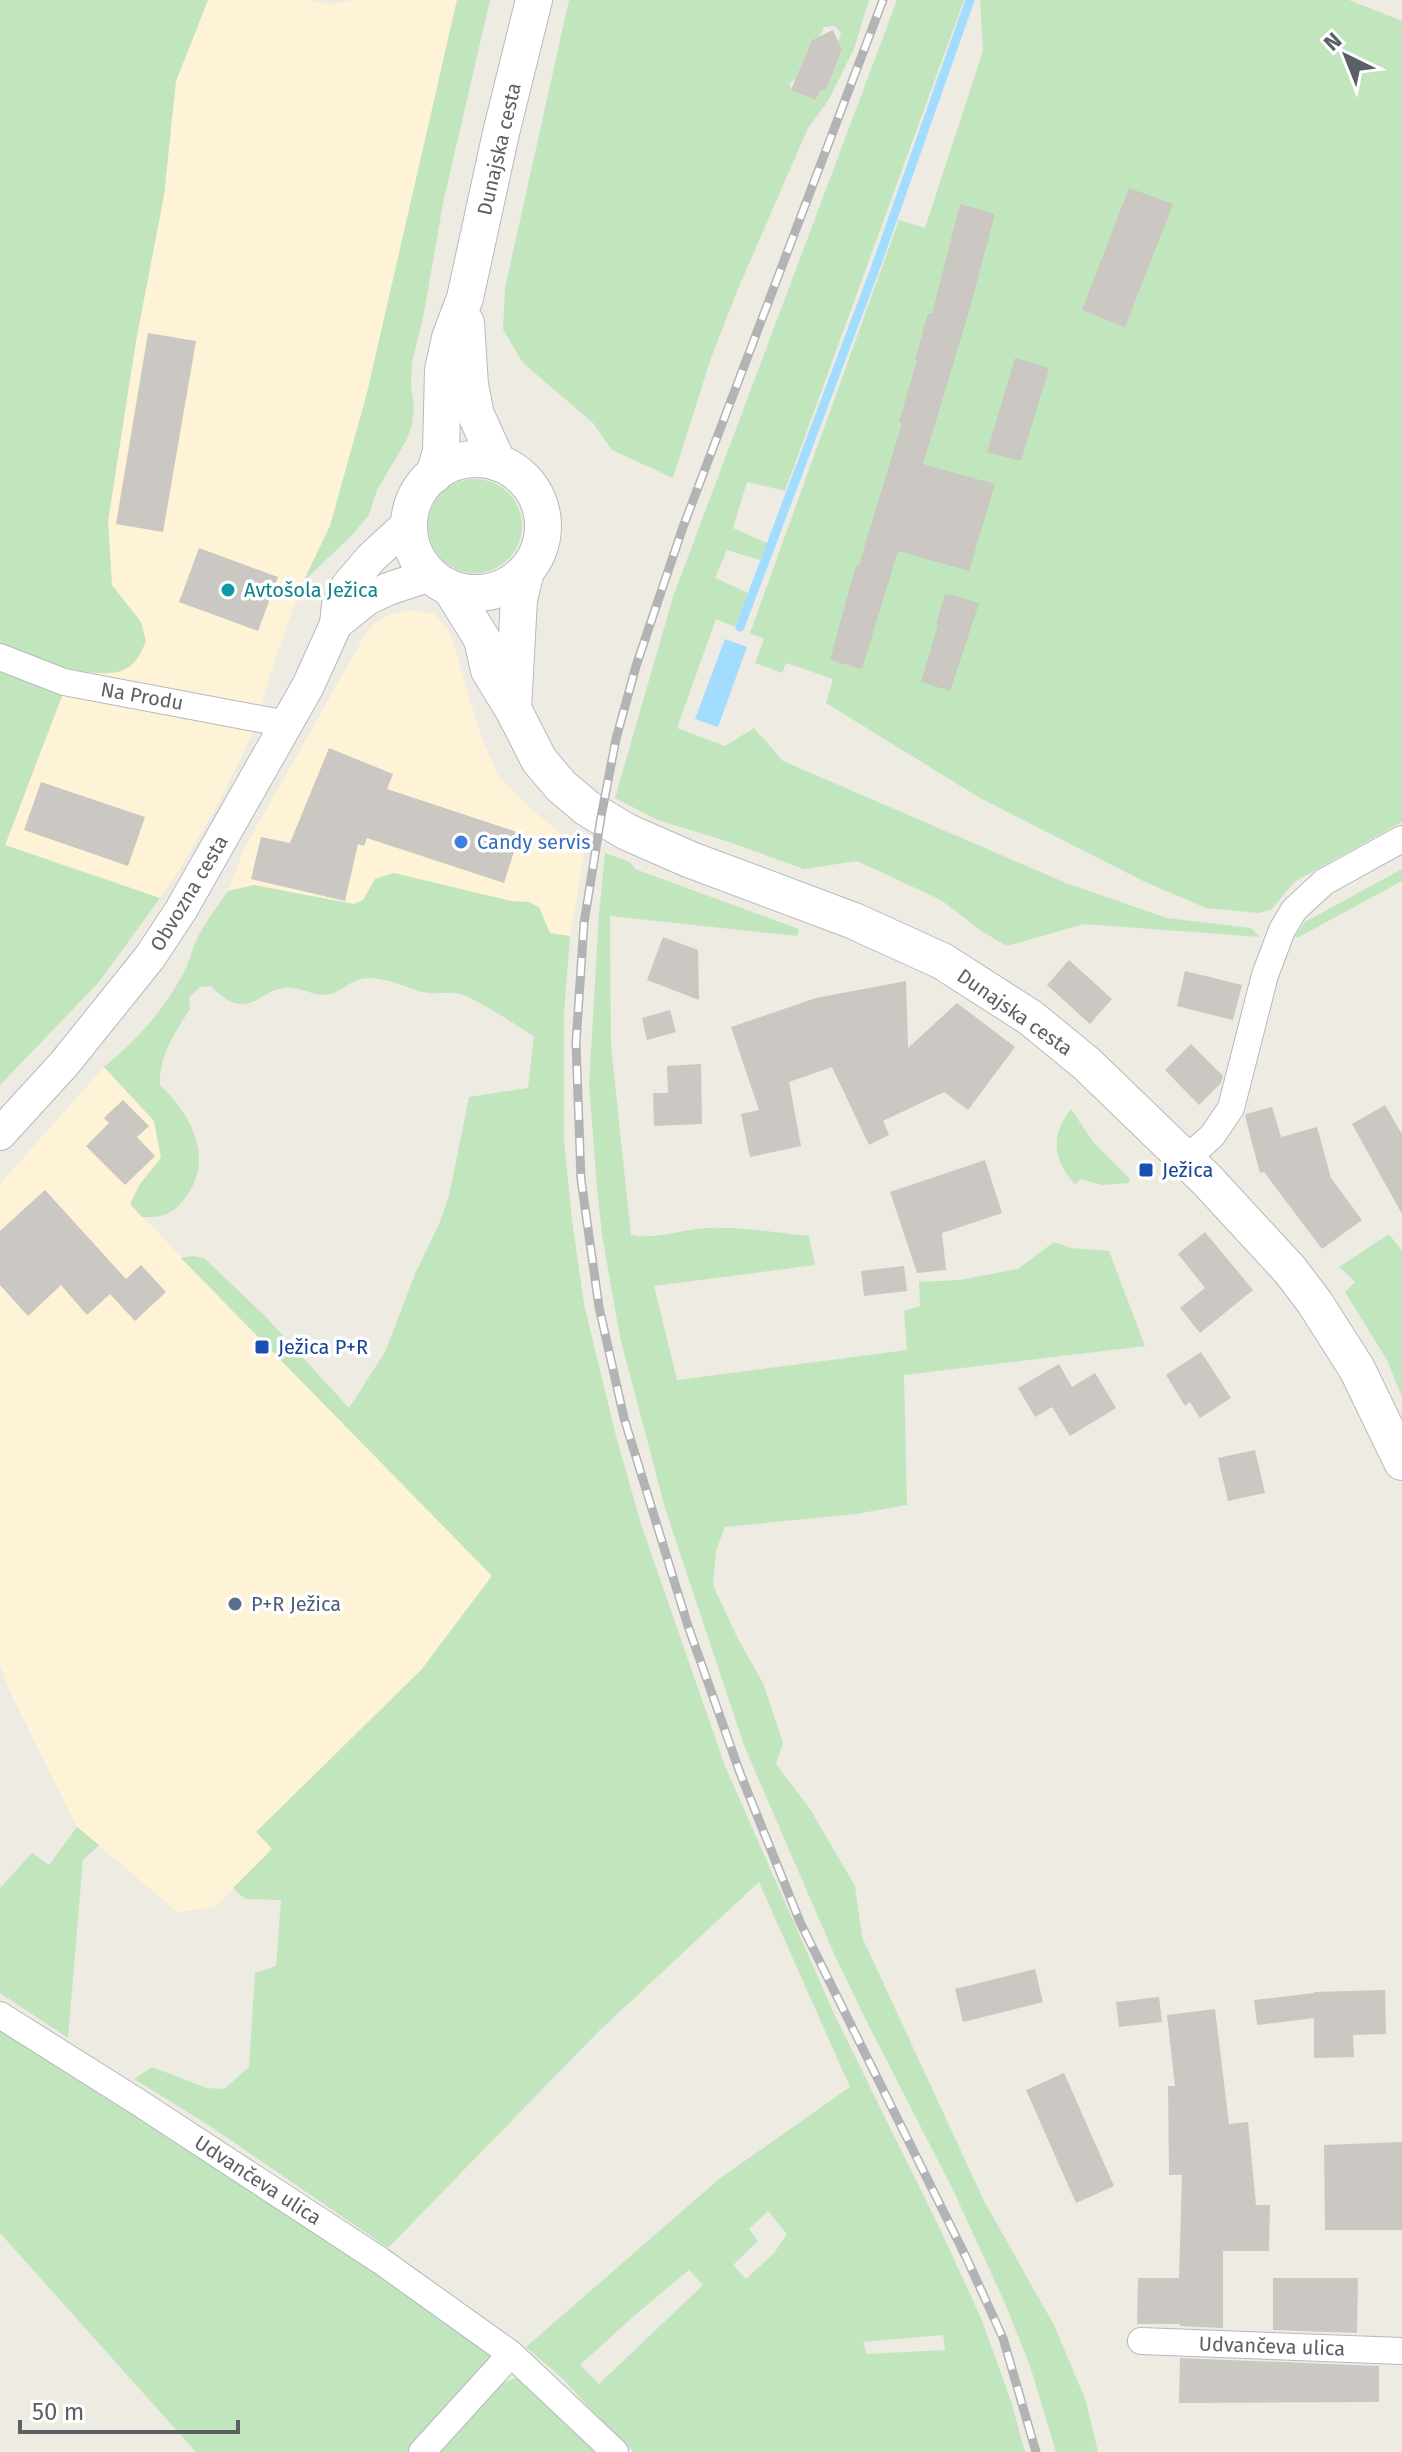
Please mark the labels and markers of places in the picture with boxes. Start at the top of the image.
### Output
place label: Avtošola Ježica [244,578,378,602]
marker: Avtošola Ježica [219,581,237,599]
place label: Candy servis [477,830,590,854]
marker: Candy servis [452,833,470,851]
place label: Ježica [1162,1158,1213,1182]
marker: Ježica [1137,1161,1155,1179]
place label: Ježica P+R [278,1335,368,1359]
marker: Ježica P+R [253,1338,271,1356]
place label: P+R Ježica [251,1592,341,1616]
marker: P+R Ježica [226,1595,244,1613]

